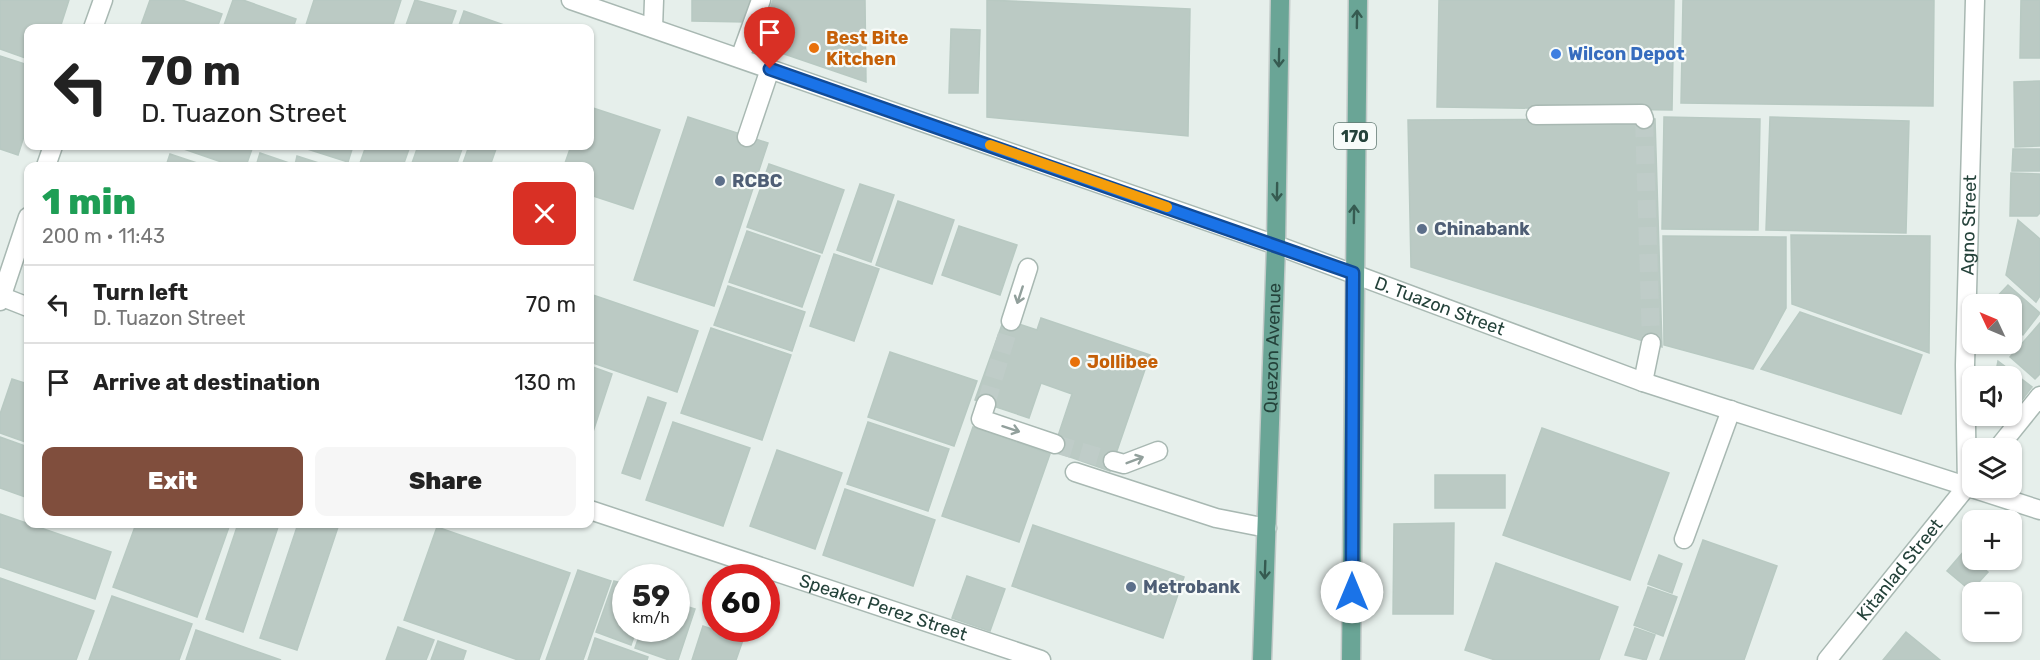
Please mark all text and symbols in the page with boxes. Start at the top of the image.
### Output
pin [744,7,795,69]
one-way arrow [1351,10,1363,30]
icon: arrive [753,16,786,49]
place label: Best Bite Kitchen [826,27,909,70]
marker: Best Bite Kitchen [807,41,821,55]
place label: Wilcon Depot [1568,43,1685,65]
text: 70 m [141,46,241,96]
marker: Wilcon Depot [1549,47,1563,61]
icon: left [42,48,120,126]
one-way arrow [1273,48,1285,68]
text: D. Tuazon Street [141,97,347,129]
road number: 170 [1334,123,1376,149]
place label: RCBC [732,170,783,192]
marker: RCBC [713,174,727,188]
street label: Agno Street [1956,175,1981,276]
text: 1 min [42,180,136,223]
one-way arrow [1271,181,1283,201]
button: close [513,182,576,245]
one-way arrow [1348,205,1360,225]
place label: Chinabank [1434,218,1530,240]
marker: Chinabank [1415,222,1429,236]
text: 200 m · 11:43 [42,224,165,248]
street label: D. Tuazon Street [1371,272,1508,340]
text: Turn left [93,279,188,306]
street label: Quezon Avenue [1259,283,1286,414]
one-way arrow [1014,285,1025,304]
icon: left [42,288,75,321]
text: 70 m [526,291,576,318]
north arrow [1962,294,2022,354]
map controls [1962,294,2022,642]
text: D. Tuazon Street [93,306,245,330]
place label: Jollibee [1087,351,1159,373]
marker: Jollibee [1068,355,1082,369]
icon: arrive [42,366,75,399]
button: sound [1962,366,2022,426]
text: Arrive at destination [93,369,320,396]
text: 130 m [514,369,576,396]
one-way arrow [1001,424,1020,435]
button: layers [1962,438,2022,498]
button: Exit [42,447,303,516]
button: Share [315,447,576,516]
one-way arrow [1126,454,1144,465]
button: + [1962,510,2022,570]
street label: Kitanlad Street [1852,514,1947,625]
one-way arrow [1260,559,1271,579]
position arrow [1320,560,1384,624]
speed limit sign: 60 [702,564,780,642]
street label: Speaker Perez Street [796,569,970,646]
place label: Metrobank [1143,576,1241,598]
text: 59 [632,578,670,614]
marker: Metrobank [1124,580,1138,594]
button: − [1962,582,2022,642]
text: km/h [632,609,670,627]

